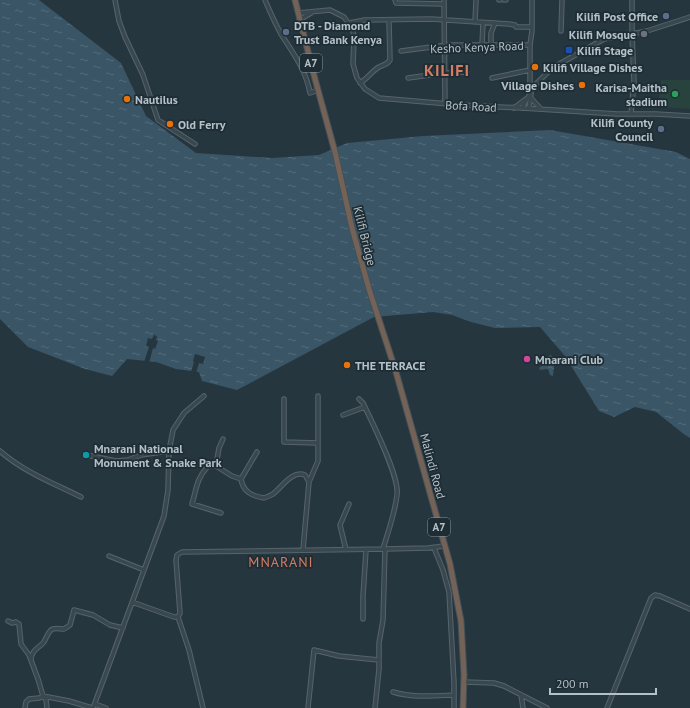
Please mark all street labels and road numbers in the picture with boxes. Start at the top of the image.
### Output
street label: Kesho Kenya Road [430,38,524,56]
road number: A7 [300,54,322,72]
street label: Bofa Road [445,97,497,115]
street label: Kilifi Bridge [350,205,380,267]
street label: Malindi Road [417,432,449,500]
road number: A7 [428,518,450,536]

